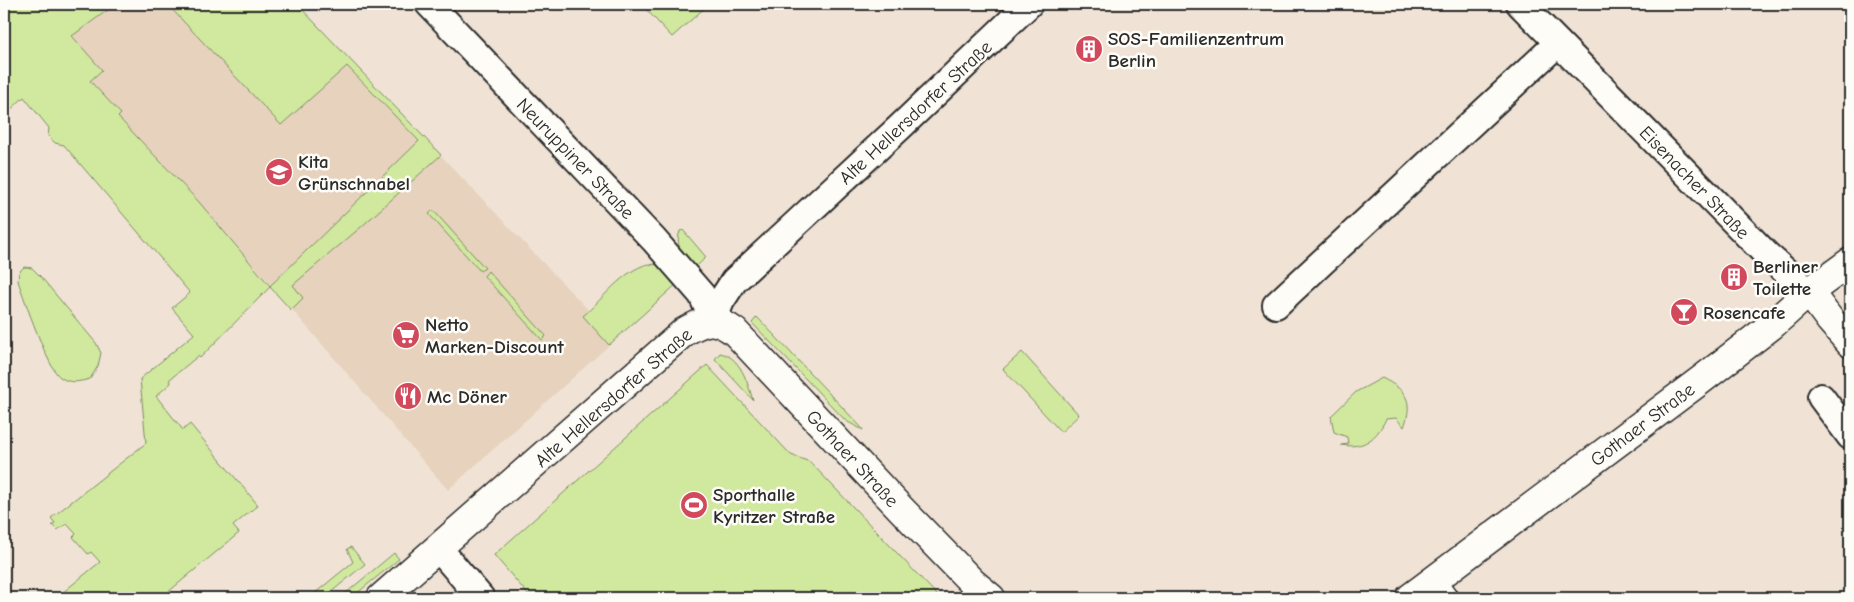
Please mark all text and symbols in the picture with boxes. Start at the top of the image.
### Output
place label: SOS-Familienzentrum Berlin [1108,28,1284,72]
building icon: SOS-Familienzentrum Berlin [1074,34,1104,64]
street label: Alte Hellersdorfer Straße [835,36,997,189]
street label: Neuruppiner Straße [512,94,639,224]
street label: Eisenacher Straße [1635,122,1754,244]
place label: Kita Grünschnabel [298,151,410,195]
school or university icon: Kita Grünschnabel [264,157,294,187]
place label: Berliner Toilette [1753,256,1818,300]
building icon: Berliner Toilette [1719,262,1749,292]
bar icon: Rosencafe [1669,297,1699,327]
place label: Rosencafe [1703,302,1785,324]
place label: Netto Marken-Discount [425,314,564,358]
supermarket icon: Netto Marken-Discount [391,320,421,350]
street label: Alte Hellersdorfer Straße [531,324,697,472]
street label: Gothaer Straße [1586,378,1699,471]
restaurant icon: Mc Döner [393,381,423,411]
place label: Mc Döner [427,386,507,408]
street label: Gothaer Straße [802,406,903,512]
place label: Sporthalle Kyritzer Straße [713,484,835,528]
sports icon: Sporthalle Kyritzer Straße [679,490,709,520]

